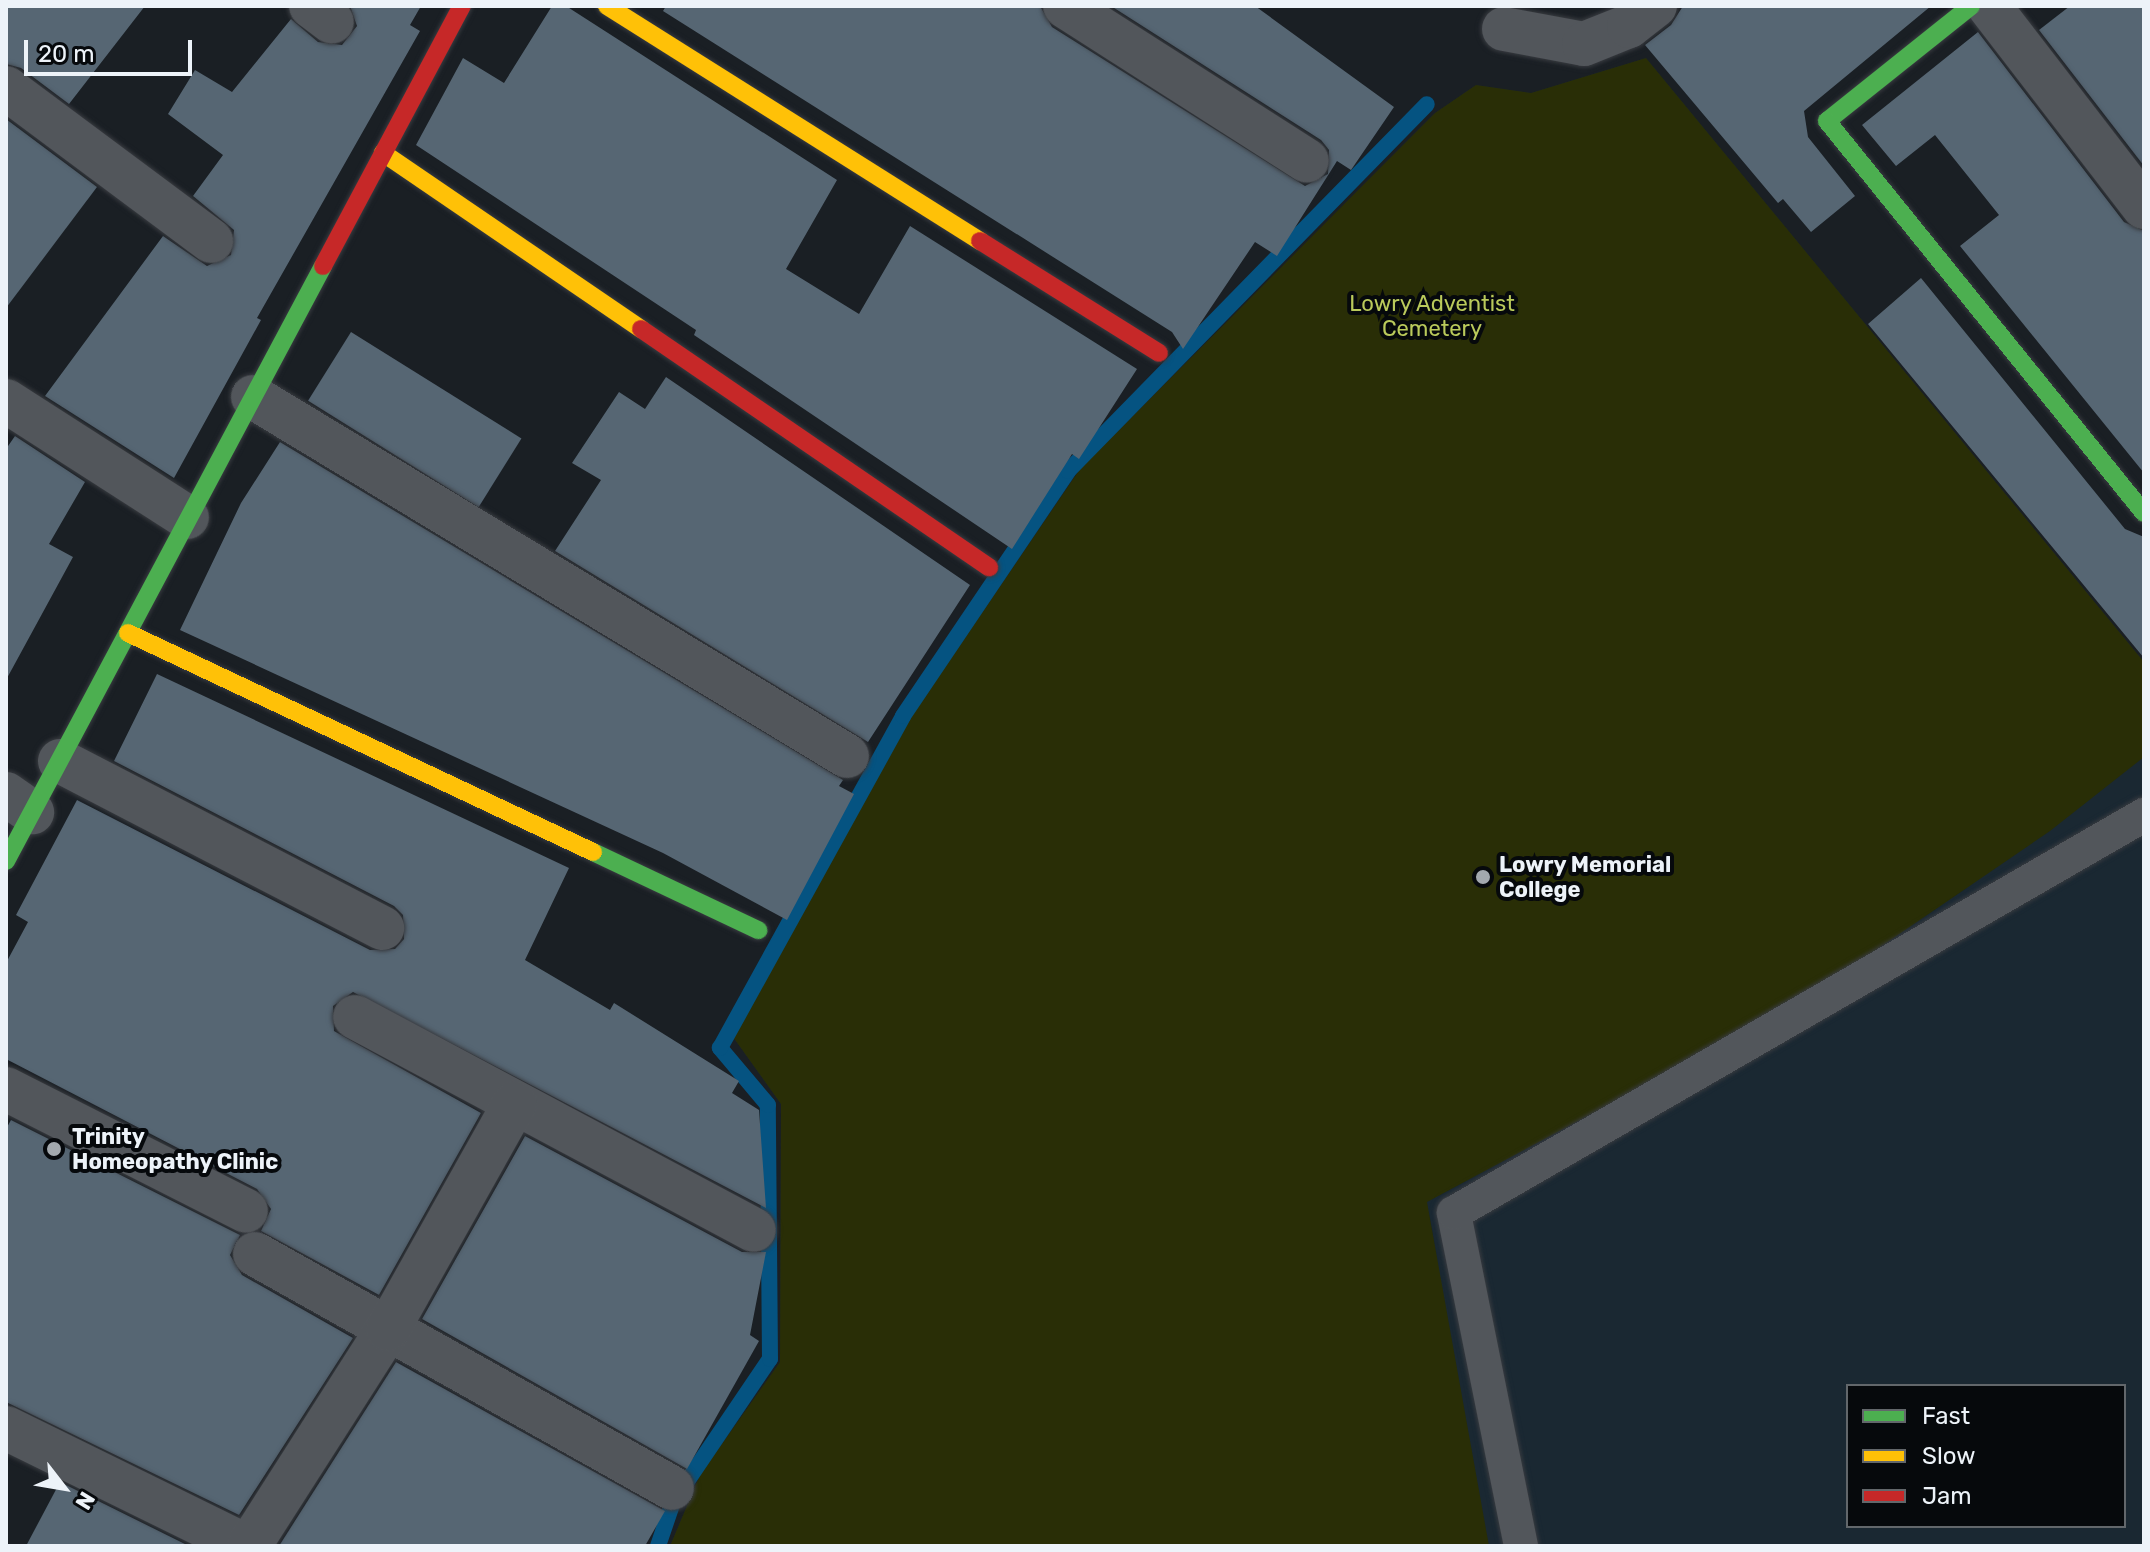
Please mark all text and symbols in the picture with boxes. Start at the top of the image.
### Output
scale bar [28,24,196,74]
text: 20 m [38,40,95,68]
park label: Lowry Adventist Cemetery [1349,290,1515,342]
place label: Lowry Memorial College [1499,851,1672,902]
marker: Lowry Memorial College [1474,868,1492,886]
place label: Trinity Homeopathy Clinic [72,1123,279,1174]
marker: Trinity Homeopathy Clinic [43,1138,65,1160]
legend [1846,1384,2126,1528]
text: Fast [1922,1402,1970,1430]
text: Slow [1922,1442,1975,1470]
north arrow [24,1448,104,1528]
text: Jam [1922,1482,1972,1510]
text: N [69,1487,101,1514]

